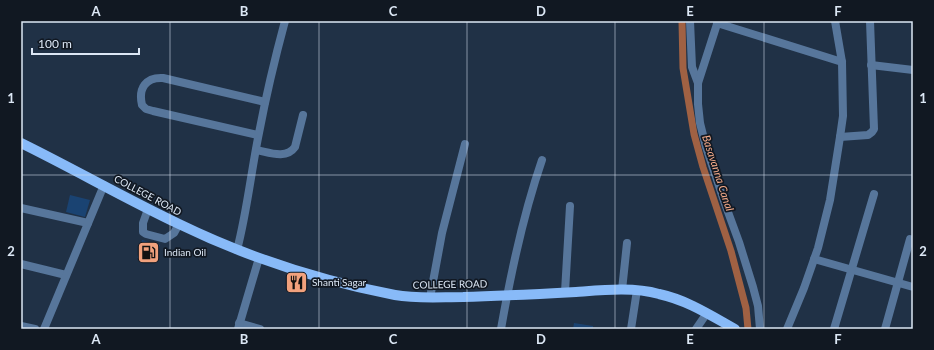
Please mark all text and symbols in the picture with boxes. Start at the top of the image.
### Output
text: A [90,3,101,19]
text: B [240,3,249,19]
text: C [389,3,398,19]
text: D [536,3,546,19]
text: E [686,3,694,19]
text: F [834,3,842,19]
scale bar [32,30,139,56]
text: 100 m [38,36,72,51]
text: 1 [7,90,15,106]
text: 1 [919,90,927,106]
water label: Basavanna Canal [700,133,737,213]
street label: COLLEGE ROAD [112,172,184,218]
fuel station icon: Indian Oil [136,239,162,265]
text: 2 [7,243,15,259]
text: 2 [919,243,927,259]
place label: Indian Oil [164,246,206,258]
restaurant icon: Shanti Sagar [283,269,309,295]
place label: Shanti Sagar [312,276,367,288]
street label: COLLEGE ROAD [413,277,488,291]
text: A [90,331,101,347]
text: B [240,331,249,347]
text: C [389,331,398,347]
text: D [536,331,546,347]
text: E [686,331,694,347]
text: F [834,331,842,347]

